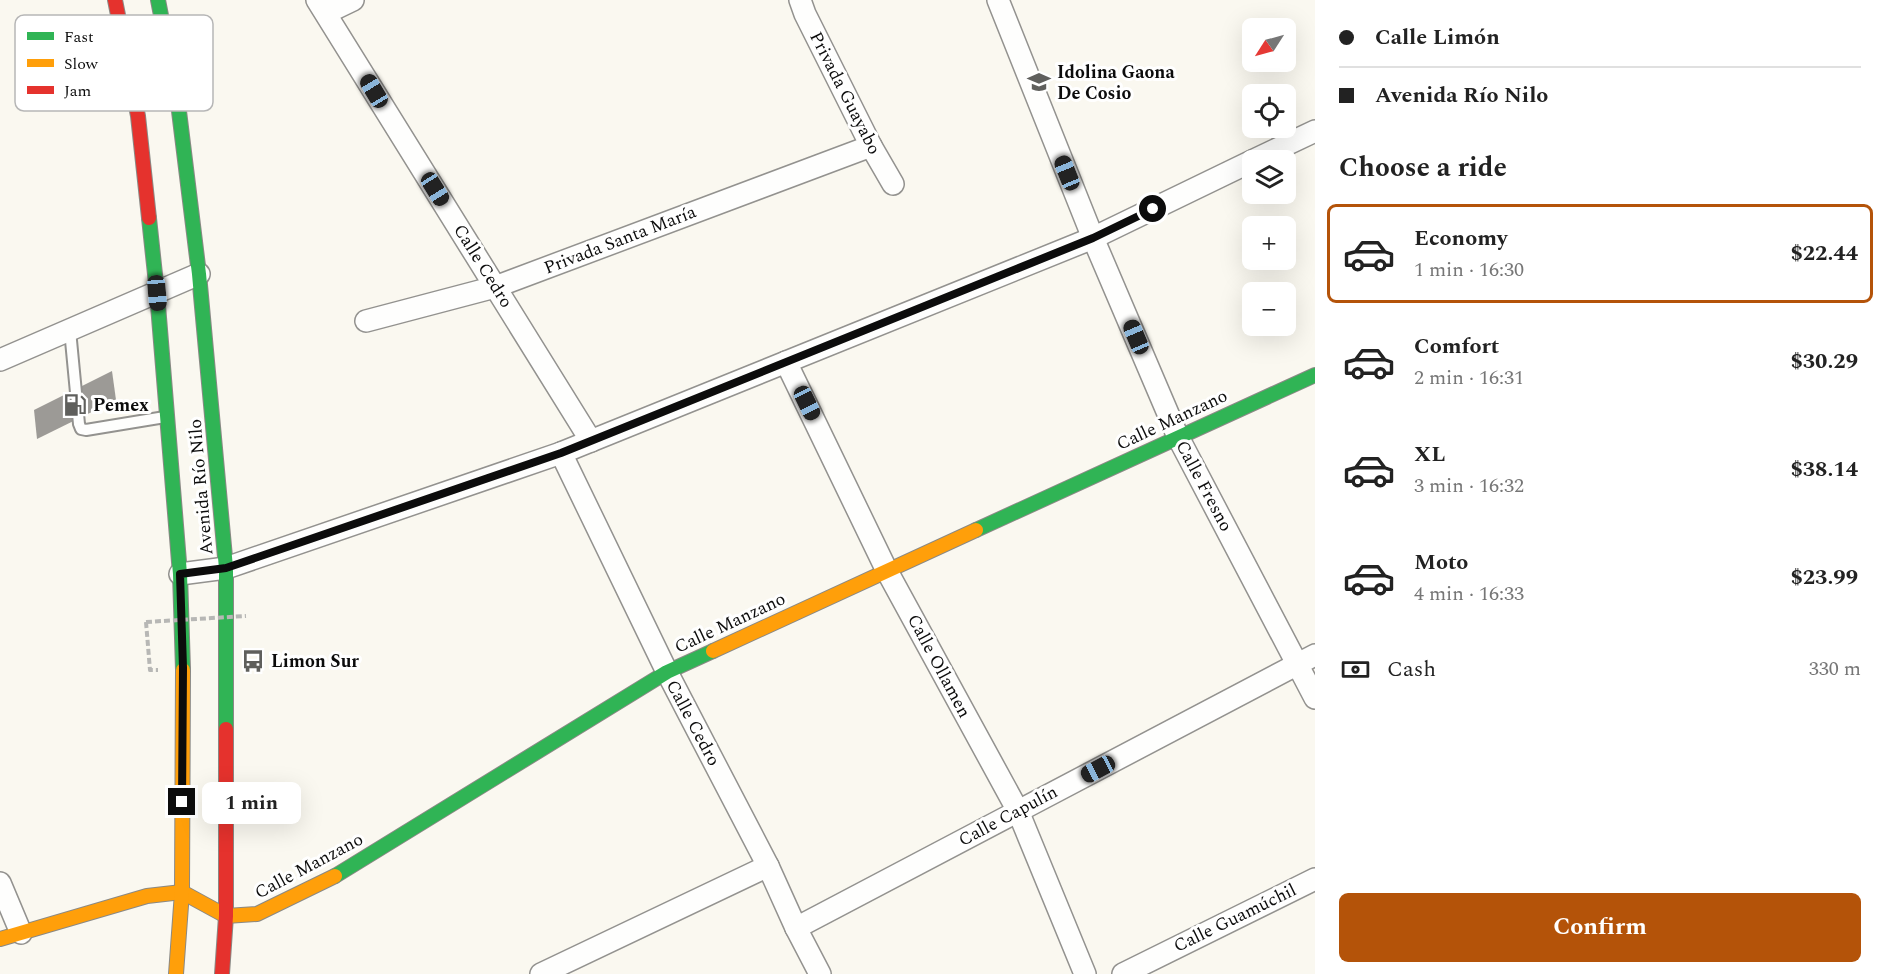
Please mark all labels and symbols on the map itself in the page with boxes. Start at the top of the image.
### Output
legend [15,15,213,111]
north arrow [1242,18,1296,72]
text: Fast [64,25,94,49]
street label: Privada Guayabo [802,27,888,159]
text: Slow [64,52,99,76]
place label: Idolina Gaona De Cosio [1057,59,1175,107]
school or university icon: Idolina Gaona De Cosio [1026,69,1052,95]
car [357,71,391,111]
text: Jam [64,79,92,103]
car [1052,153,1082,193]
car [418,169,452,209]
route start [1139,195,1166,222]
street label: Privada Santa María [540,198,700,282]
street label: Calle Cedro [447,219,519,313]
car [146,274,168,312]
car [1121,317,1151,357]
street label: Calle Manzano [1112,382,1232,458]
car [791,383,823,423]
fuel station icon: Pemex [62,392,88,418]
place label: Pemex [93,392,149,419]
street label: Avenida Río Nilo [182,418,220,556]
street label: Calle Fresno [1169,436,1239,536]
street label: Calle Manzano [670,585,790,661]
street label: Calle Ollamen [900,609,978,723]
bus stop icon: Limon Sur [240,648,266,674]
place label: Limon Sur [271,648,359,675]
street label: Calle Cedro [659,675,727,771]
car [1078,753,1118,785]
street label: Calle Capulín [953,778,1063,854]
callout: 1 min [203,781,302,823]
route end [168,788,195,815]
street label: Calle Manzano [250,826,368,906]
street label: Calle Guamúchil [1169,877,1301,959]

